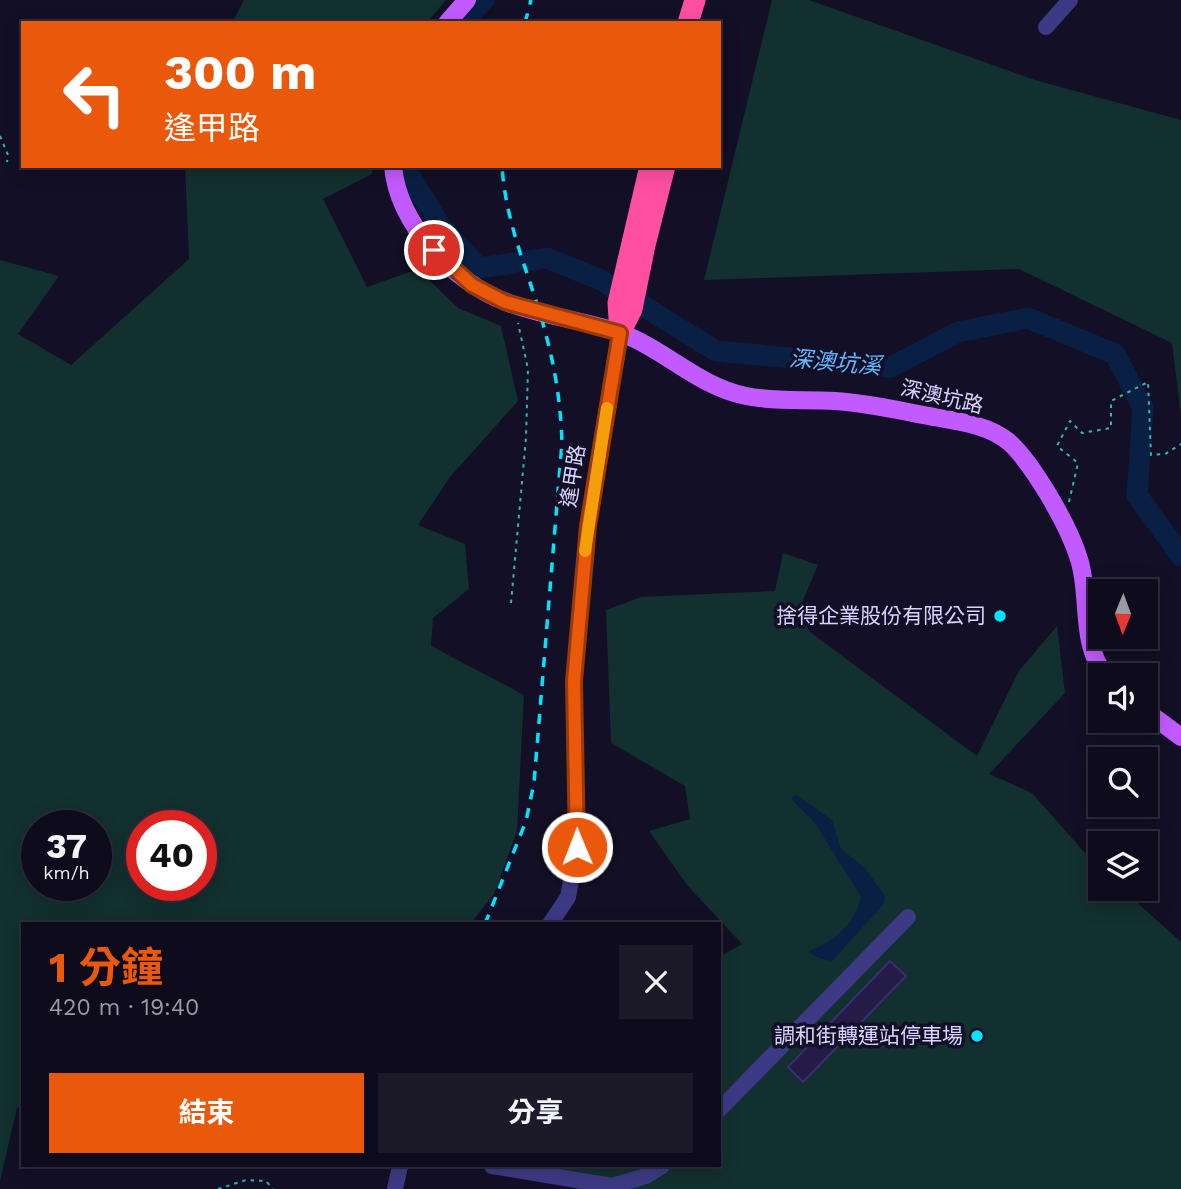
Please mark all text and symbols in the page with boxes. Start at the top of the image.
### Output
text: 300 m [164,43,316,101]
icon: left [49,49,140,140]
text: 逢甲路 [164,109,260,147]
pin [404,220,464,280]
icon: arrive [415,231,453,269]
water label: 深澳坑溪 [788,345,885,380]
street label: 深澳坑路 [898,375,986,418]
street label: 逢甲路 [555,443,590,509]
north arrow [1088,579,1158,649]
map controls [1088,579,1158,901]
place label: 捨得企業股份有限公司 [776,603,986,628]
marker: 捨得企業股份有限公司 [992,608,1008,624]
button: sound [1088,663,1158,733]
button: search [1088,747,1158,817]
speed limit sign: 40 [126,810,217,901]
position arrow [540,810,614,884]
text: 37 [46,825,87,867]
button: layers [1088,831,1158,901]
text: km/h [43,862,90,883]
text: 1 分鐘 [49,943,163,992]
button: close [619,945,693,1019]
text: 420 m · 19:40 [49,994,199,1021]
place label: 調和街轉運站停車場 [774,1023,963,1048]
marker: 調和街轉運站停車場 [969,1028,985,1044]
button: 結束 [49,1073,364,1153]
button: 分享 [378,1073,693,1153]

